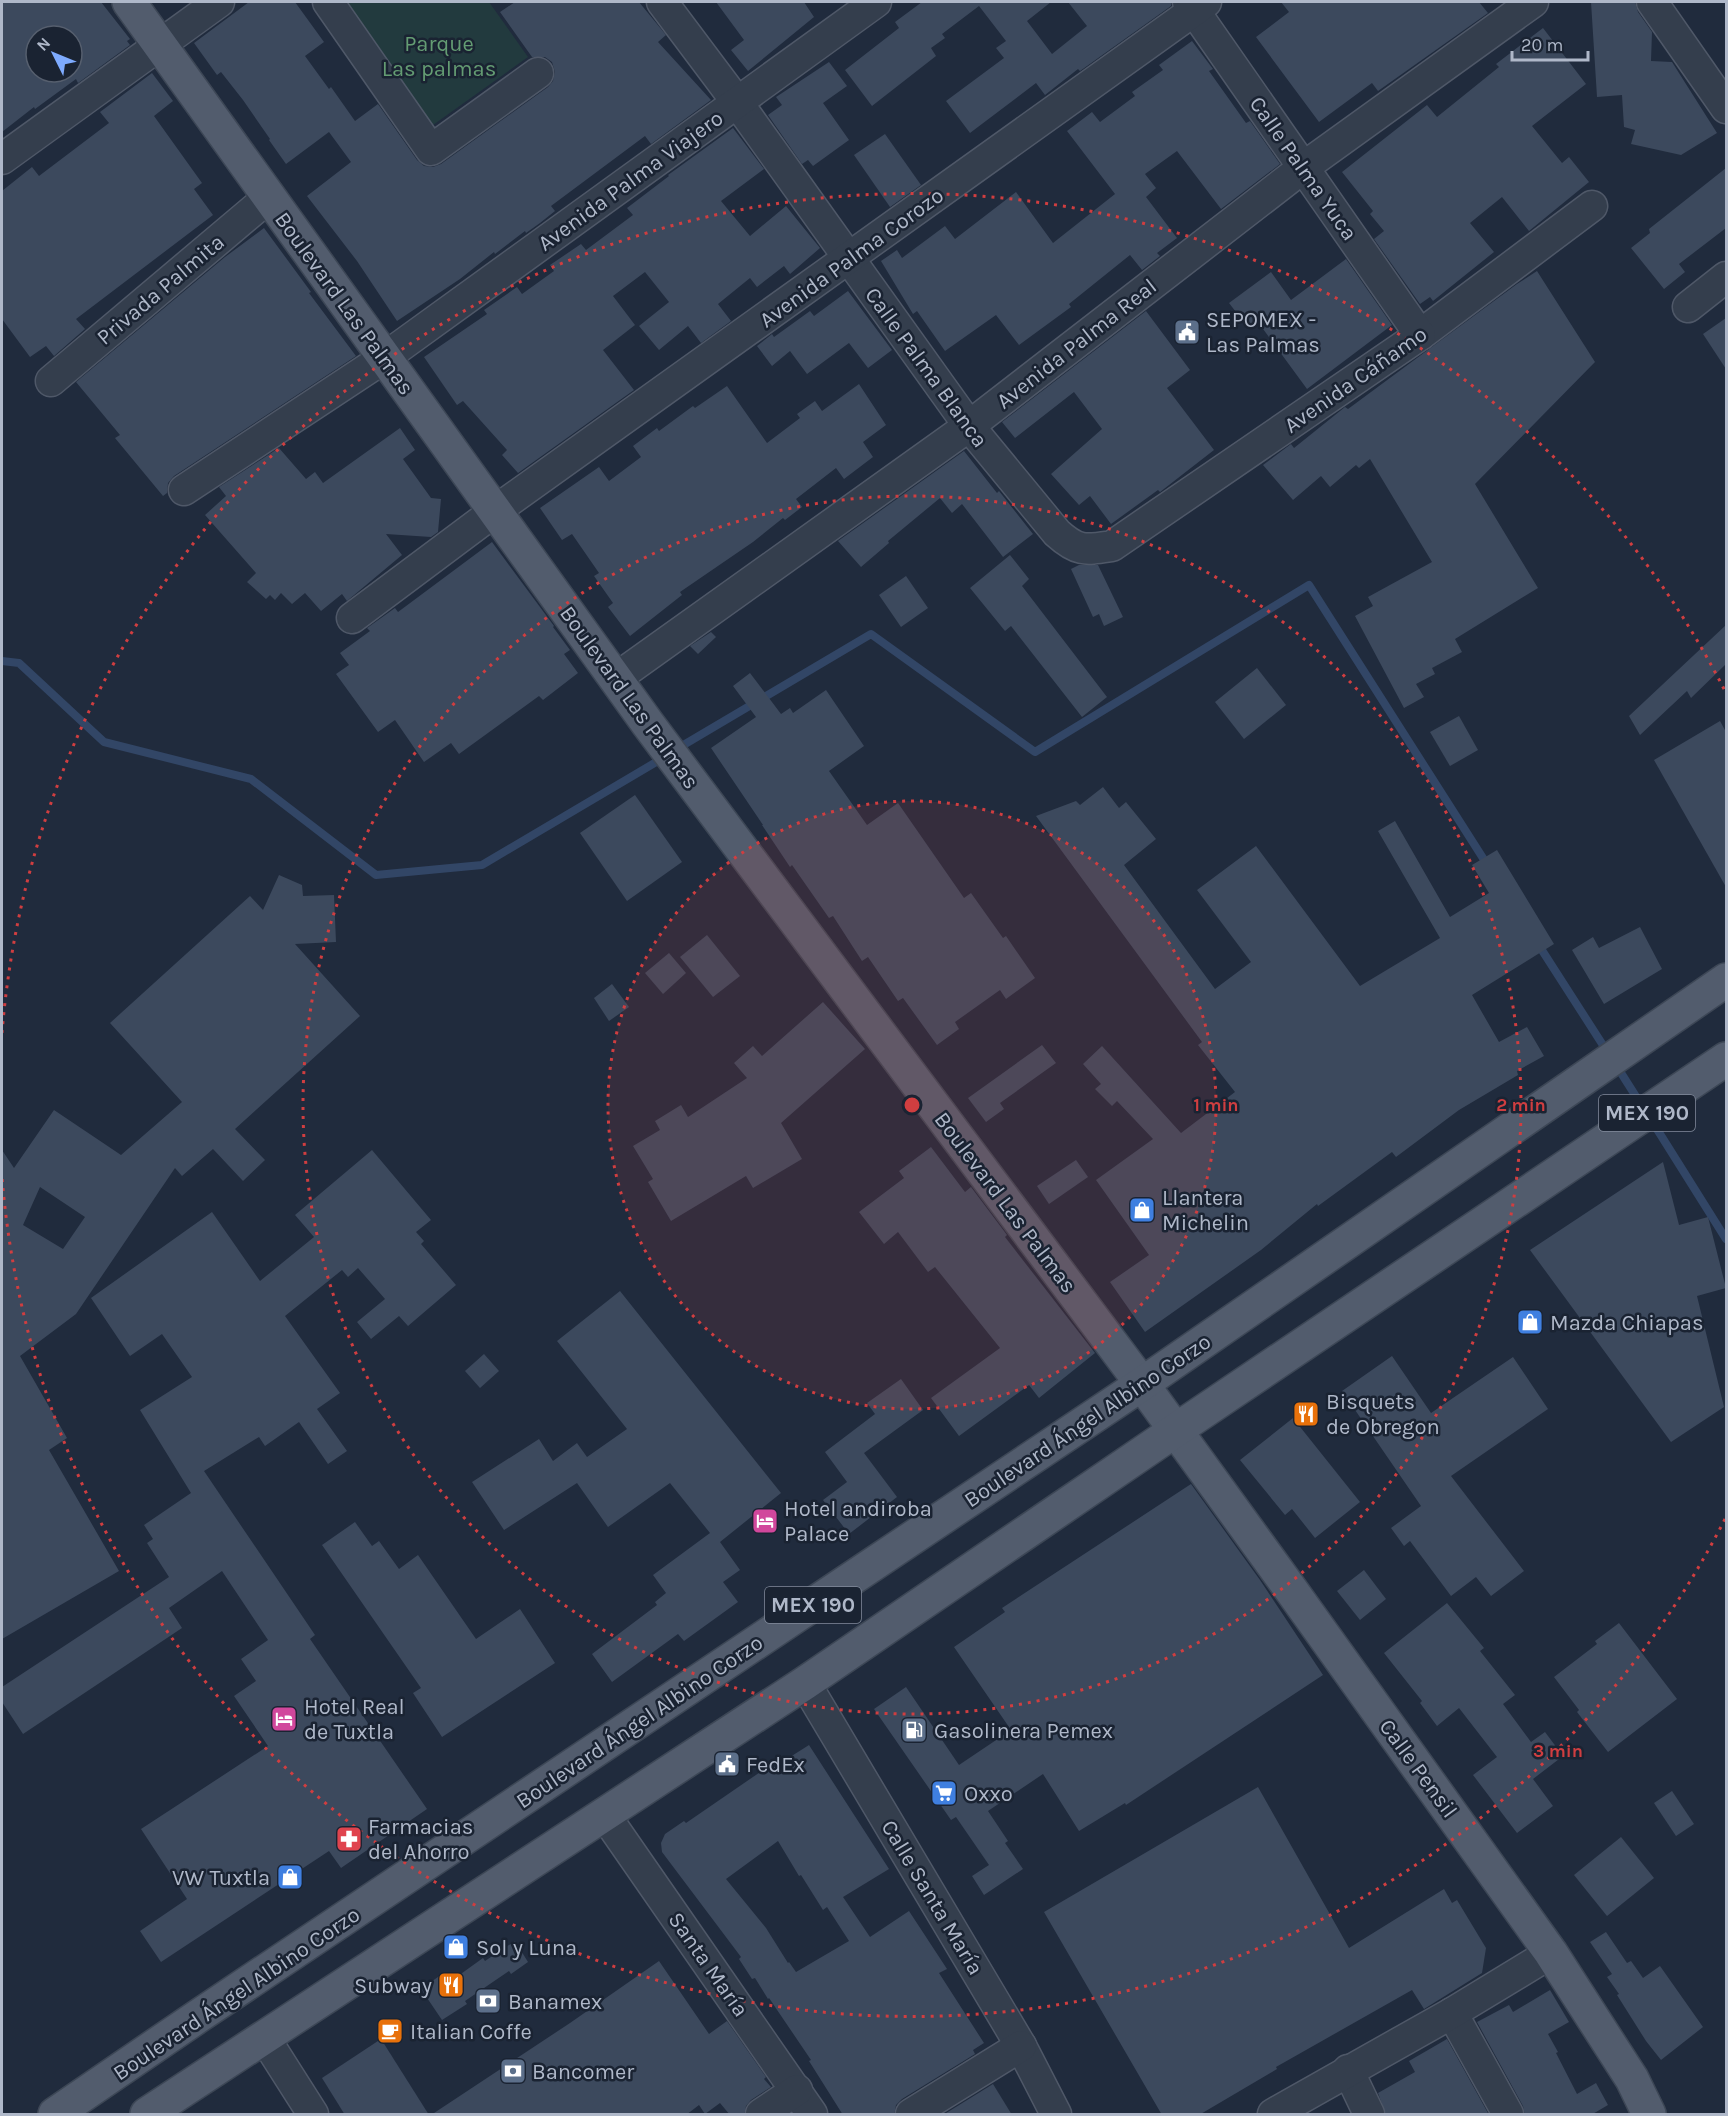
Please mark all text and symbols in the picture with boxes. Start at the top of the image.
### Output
north arrow [24,24,84,84]
scale bar [1512,24,1588,62]
park label: Parque Las palmas [382,31,496,82]
text: N [33,33,54,55]
text: 20 m [1521,34,1563,56]
street label: Calle Palma Yuca [1244,91,1363,246]
street label: Avenida Palma Viajero [533,105,728,257]
street label: Avenida Palma Corozo [755,182,949,333]
street label: Boulevard Las Palmas [269,207,419,400]
street label: Privada Palmita [92,229,230,351]
street label: Avenida Palma Real [991,273,1162,414]
street label: Calle Palma Blanca [859,282,993,453]
place label: SEPOMEX - Las Palmas [1206,307,1320,358]
public building icon: SEPOMEX - Las Palmas [1172,317,1202,347]
street label: Avenida Cáñamo [1279,321,1432,439]
street label: Boulevard Las Palmas [554,601,704,794]
text: 1 min [1193,1094,1239,1116]
text: 2 min [1496,1094,1546,1116]
centre of rings [902,1095,922,1115]
road number: MEX 190 [1599,1095,1695,1131]
street label: Boulevard Las Palmas [929,1107,1082,1298]
place label: Llantera Michelin [1162,1185,1249,1236]
shop icon: Llantera Michelin [1127,1195,1157,1225]
shop icon: Mazda Chiapas [1515,1307,1545,1337]
place label: Mazda Chiapas [1550,1310,1704,1336]
street label: Boulevard Ángel Albino Corzo [959,1328,1216,1513]
place label: Bisquets de Obregon [1326,1389,1440,1440]
restaurant icon: Bisquets de Obregon [1291,1399,1321,1429]
place label: Hotel andiroba Palace [784,1496,932,1547]
hotel icon: Hotel andiroba Palace [750,1506,780,1536]
road number: MEX 190 [765,1587,861,1623]
street label: Boulevard Ángel Albino Corzo [511,1629,768,1814]
place label: Hotel Real de Tuxtla [304,1694,405,1745]
hotel icon: Hotel Real de Tuxtla [269,1704,299,1734]
street label: Calle Pensil [1374,1714,1463,1823]
fuel station icon: Gasolinera Pemex [899,1715,929,1745]
place label: Gasolinera Pemex [934,1718,1113,1744]
text: 3 min [1533,1740,1583,1762]
public building icon: FedEx [712,1749,742,1779]
place label: FedEx [746,1752,805,1778]
supermarket icon: Oxxo [929,1778,959,1808]
place label: Oxxo [964,1781,1013,1807]
place label: Farmacias del Ahorro [368,1814,473,1865]
street label: Calle Santa María [876,1815,989,1980]
pharmacy icon: Farmacias del Ahorro [334,1824,364,1854]
shop icon: VW Tuxtla [275,1862,305,1892]
place label: VW Tuxtla [172,1865,270,1891]
street label: Boulevard Ángel Albino Corzo [108,1901,365,2086]
street label: Santa María [663,1907,754,2022]
shop icon: Sol y Luna [441,1932,471,1962]
place label: Sol y Luna [476,1935,577,1961]
restaurant icon: Subway [436,1970,466,2000]
place label: Subway [354,1973,432,1999]
bank icon: Banamex [473,1986,503,2016]
place label: Banamex [508,1989,602,2015]
cafe icon: Italian Coffe [375,2016,405,2046]
place label: Italian Coffe [410,2019,532,2045]
bank icon: Bancomer [498,2056,528,2086]
place label: Bancomer [532,2059,634,2085]

